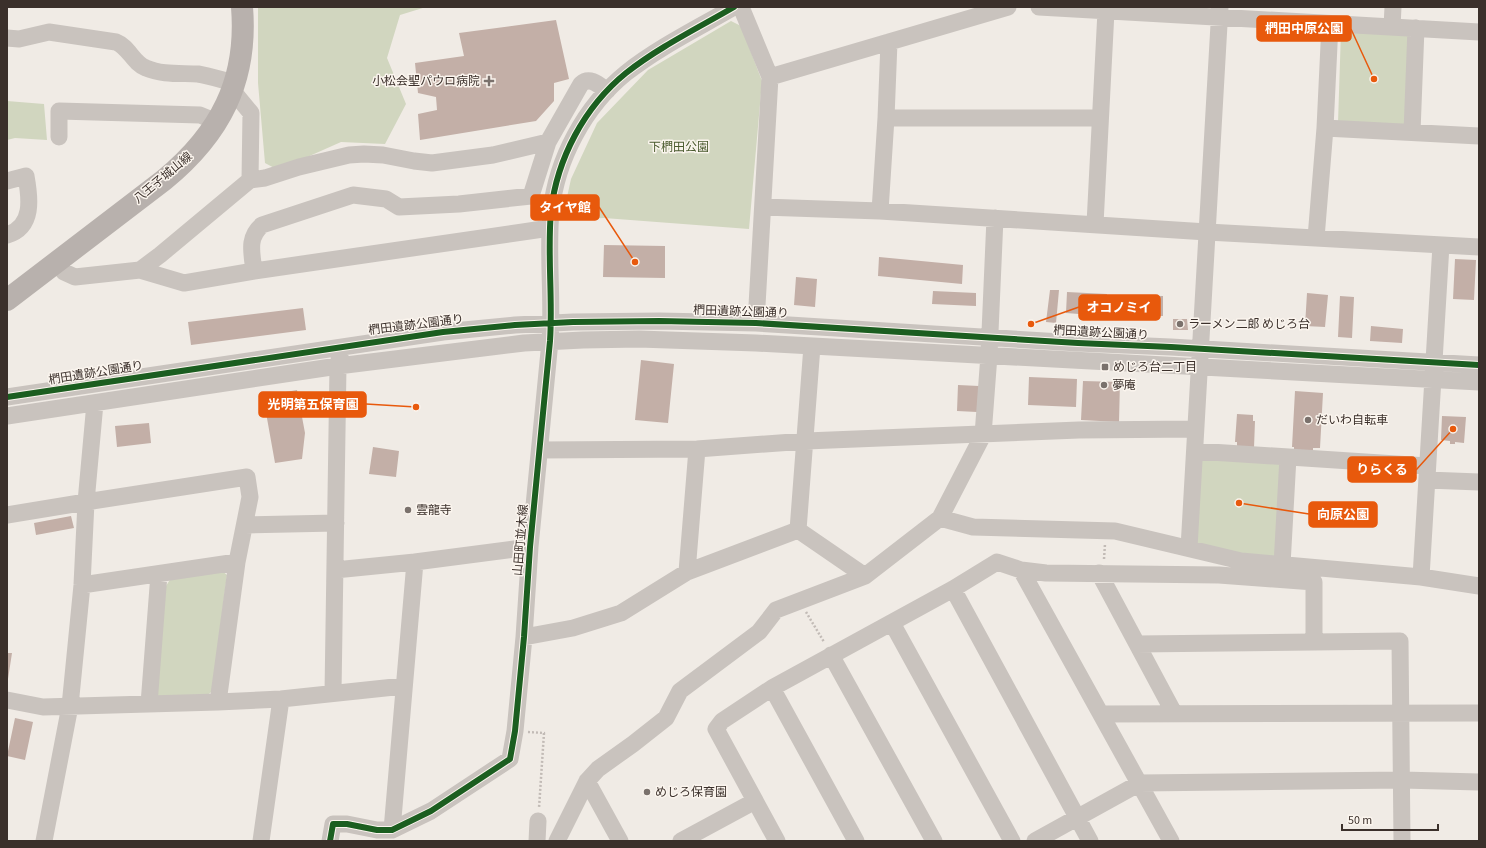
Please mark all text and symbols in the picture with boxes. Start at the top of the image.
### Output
callout: 椚田中原公園 [1257,16,1351,41]
text: 椚田中原公園 [1265,20,1343,38]
place label: 小松会聖パウロ病院 [372,73,480,90]
marker: 小松会聖パウロ病院 [483,75,495,87]
park label: 下椚田公園 [649,139,709,156]
street label: 八王子城山線 [130,148,196,208]
callout: タイヤ館 [531,195,599,220]
text: タイヤ館 [539,199,591,217]
callout: オコノミイ [1079,295,1160,320]
text: オコノミイ [1086,299,1152,317]
street label: 椚田遺跡公園通り [693,302,789,322]
street label: 椚田遺跡公園通り [367,311,465,339]
place label: ラーメン二郎 めじろ台 [1188,316,1310,333]
marker: ラーメン二郎 めじろ台 [1175,319,1185,329]
street label: 椚田遺跡公園通り [1053,322,1149,344]
street label: 椚田遺跡公園通り [47,357,145,389]
place label: めじろ台二丁目 [1113,359,1197,376]
marker: めじろ台二丁目 [1100,362,1110,372]
place label: 夢庵 [1112,377,1136,394]
marker: 夢庵 [1099,380,1109,390]
callout: 光明第五保育園 [259,392,366,417]
text: 光明第五保育園 [267,396,359,414]
place label: だいわ自転車 [1316,412,1388,429]
marker: だいわ自転車 [1303,415,1313,425]
callout: りらくる [1348,457,1416,482]
text: りらくる [1356,461,1408,479]
place label: 雲龍寺 [416,502,452,519]
callout: 向原公園 [1309,502,1377,527]
street label: 山田町並木線 [509,503,533,577]
marker: 雲龍寺 [403,505,413,515]
text: 向原公園 [1317,506,1369,524]
place label: めじろ保育園 [655,784,727,801]
marker: めじろ保育園 [642,787,652,797]
scale bar [1342,806,1438,832]
text: 50 m [1348,812,1372,829]

